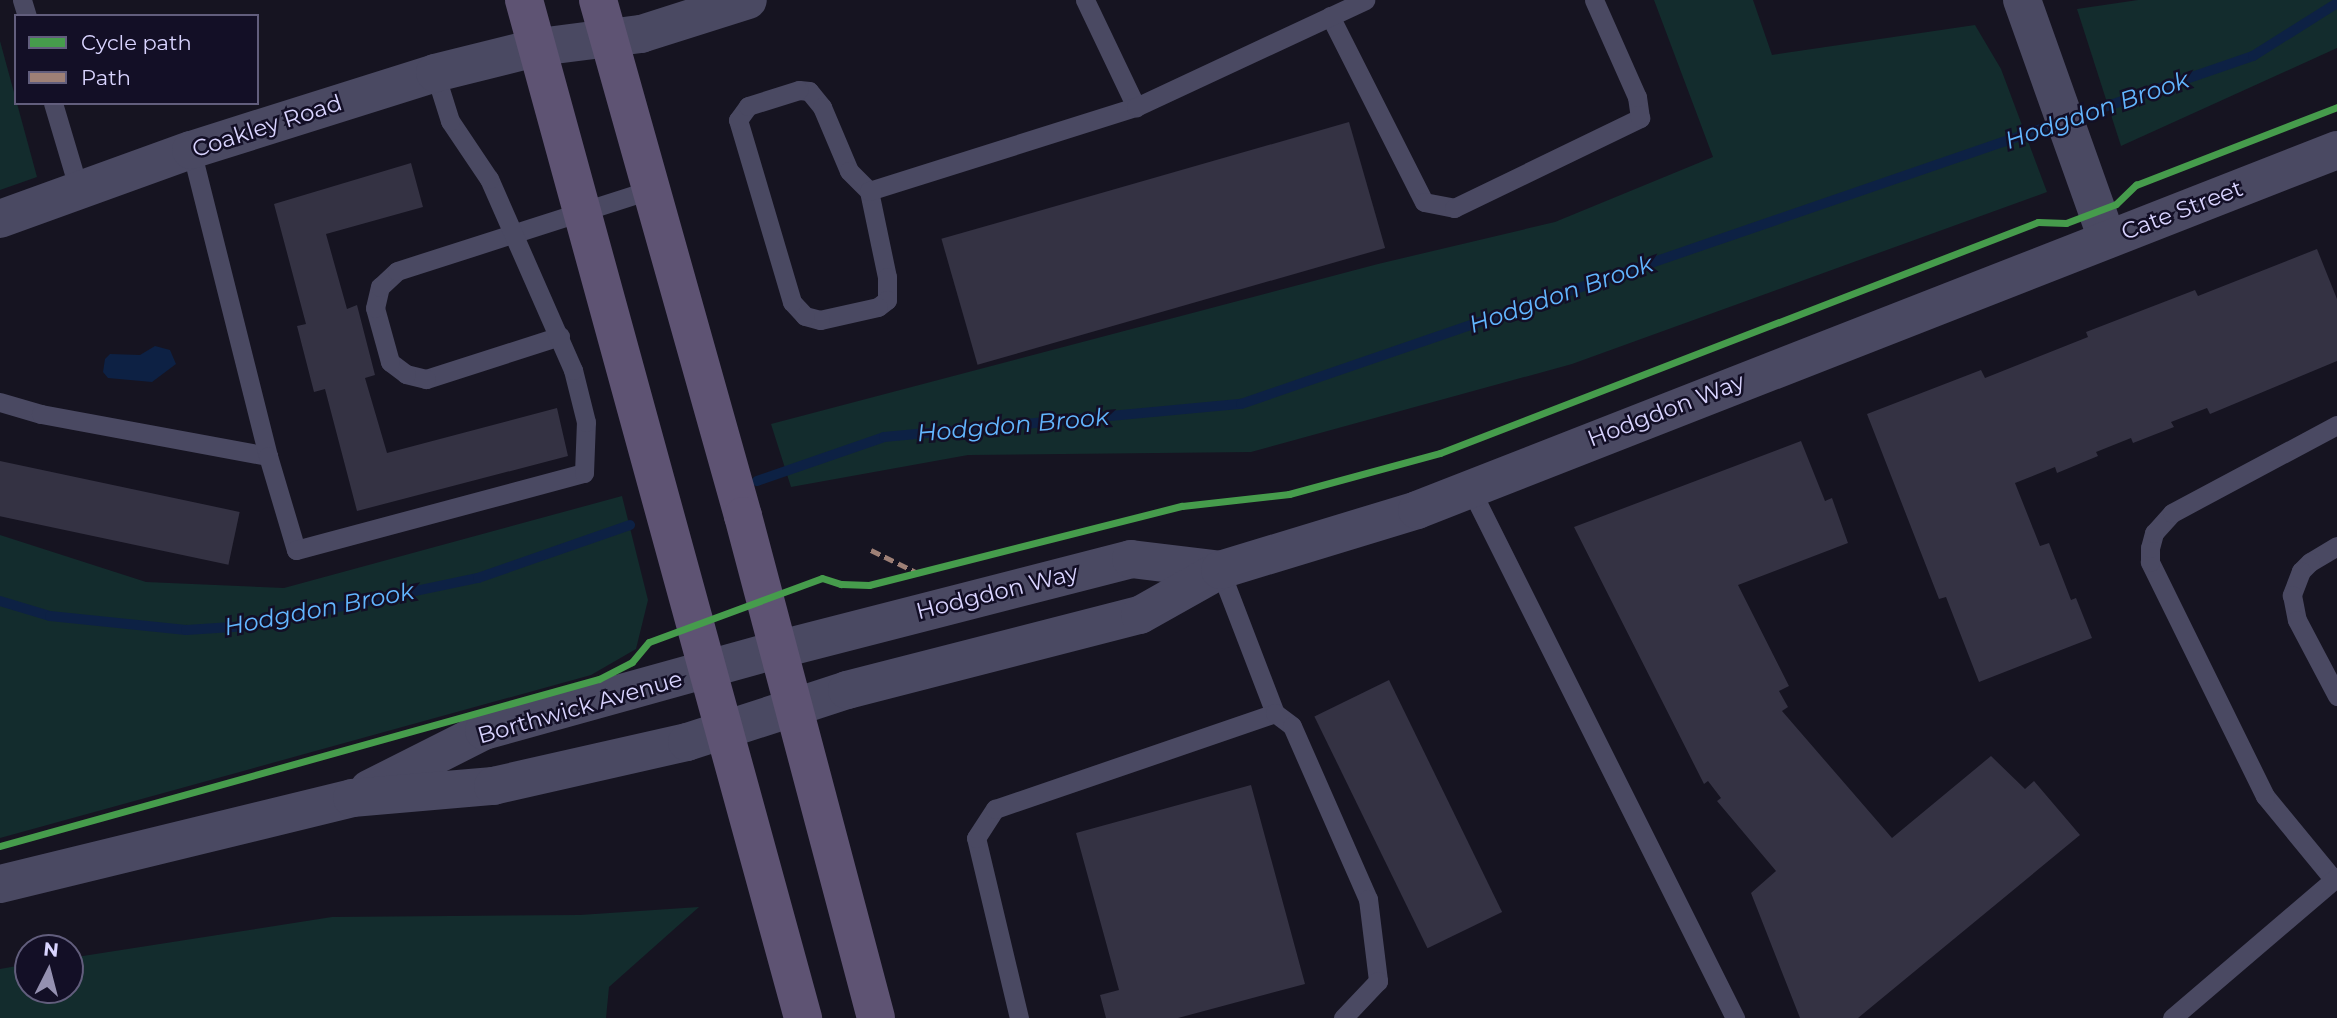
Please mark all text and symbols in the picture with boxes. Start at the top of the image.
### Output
legend [14,14,259,105]
text: Cycle path [81,30,192,55]
text: Path [81,65,131,90]
water label: Hodgdon Brook [2001,65,2193,155]
street label: Coakley Road [189,89,345,163]
street label: Cate Street [2117,174,2247,246]
water label: Hodgdon Brook [1465,249,1657,339]
street label: Hodgdon Way [1584,367,1748,453]
water label: Hodgdon Brook [916,402,1110,448]
street label: Hodgdon Way [913,559,1081,625]
water label: Hodgdon Brook [222,576,416,642]
street label: Borthwick Avenue [474,665,686,749]
north arrow [14,934,84,1004]
text: N [42,937,60,962]

